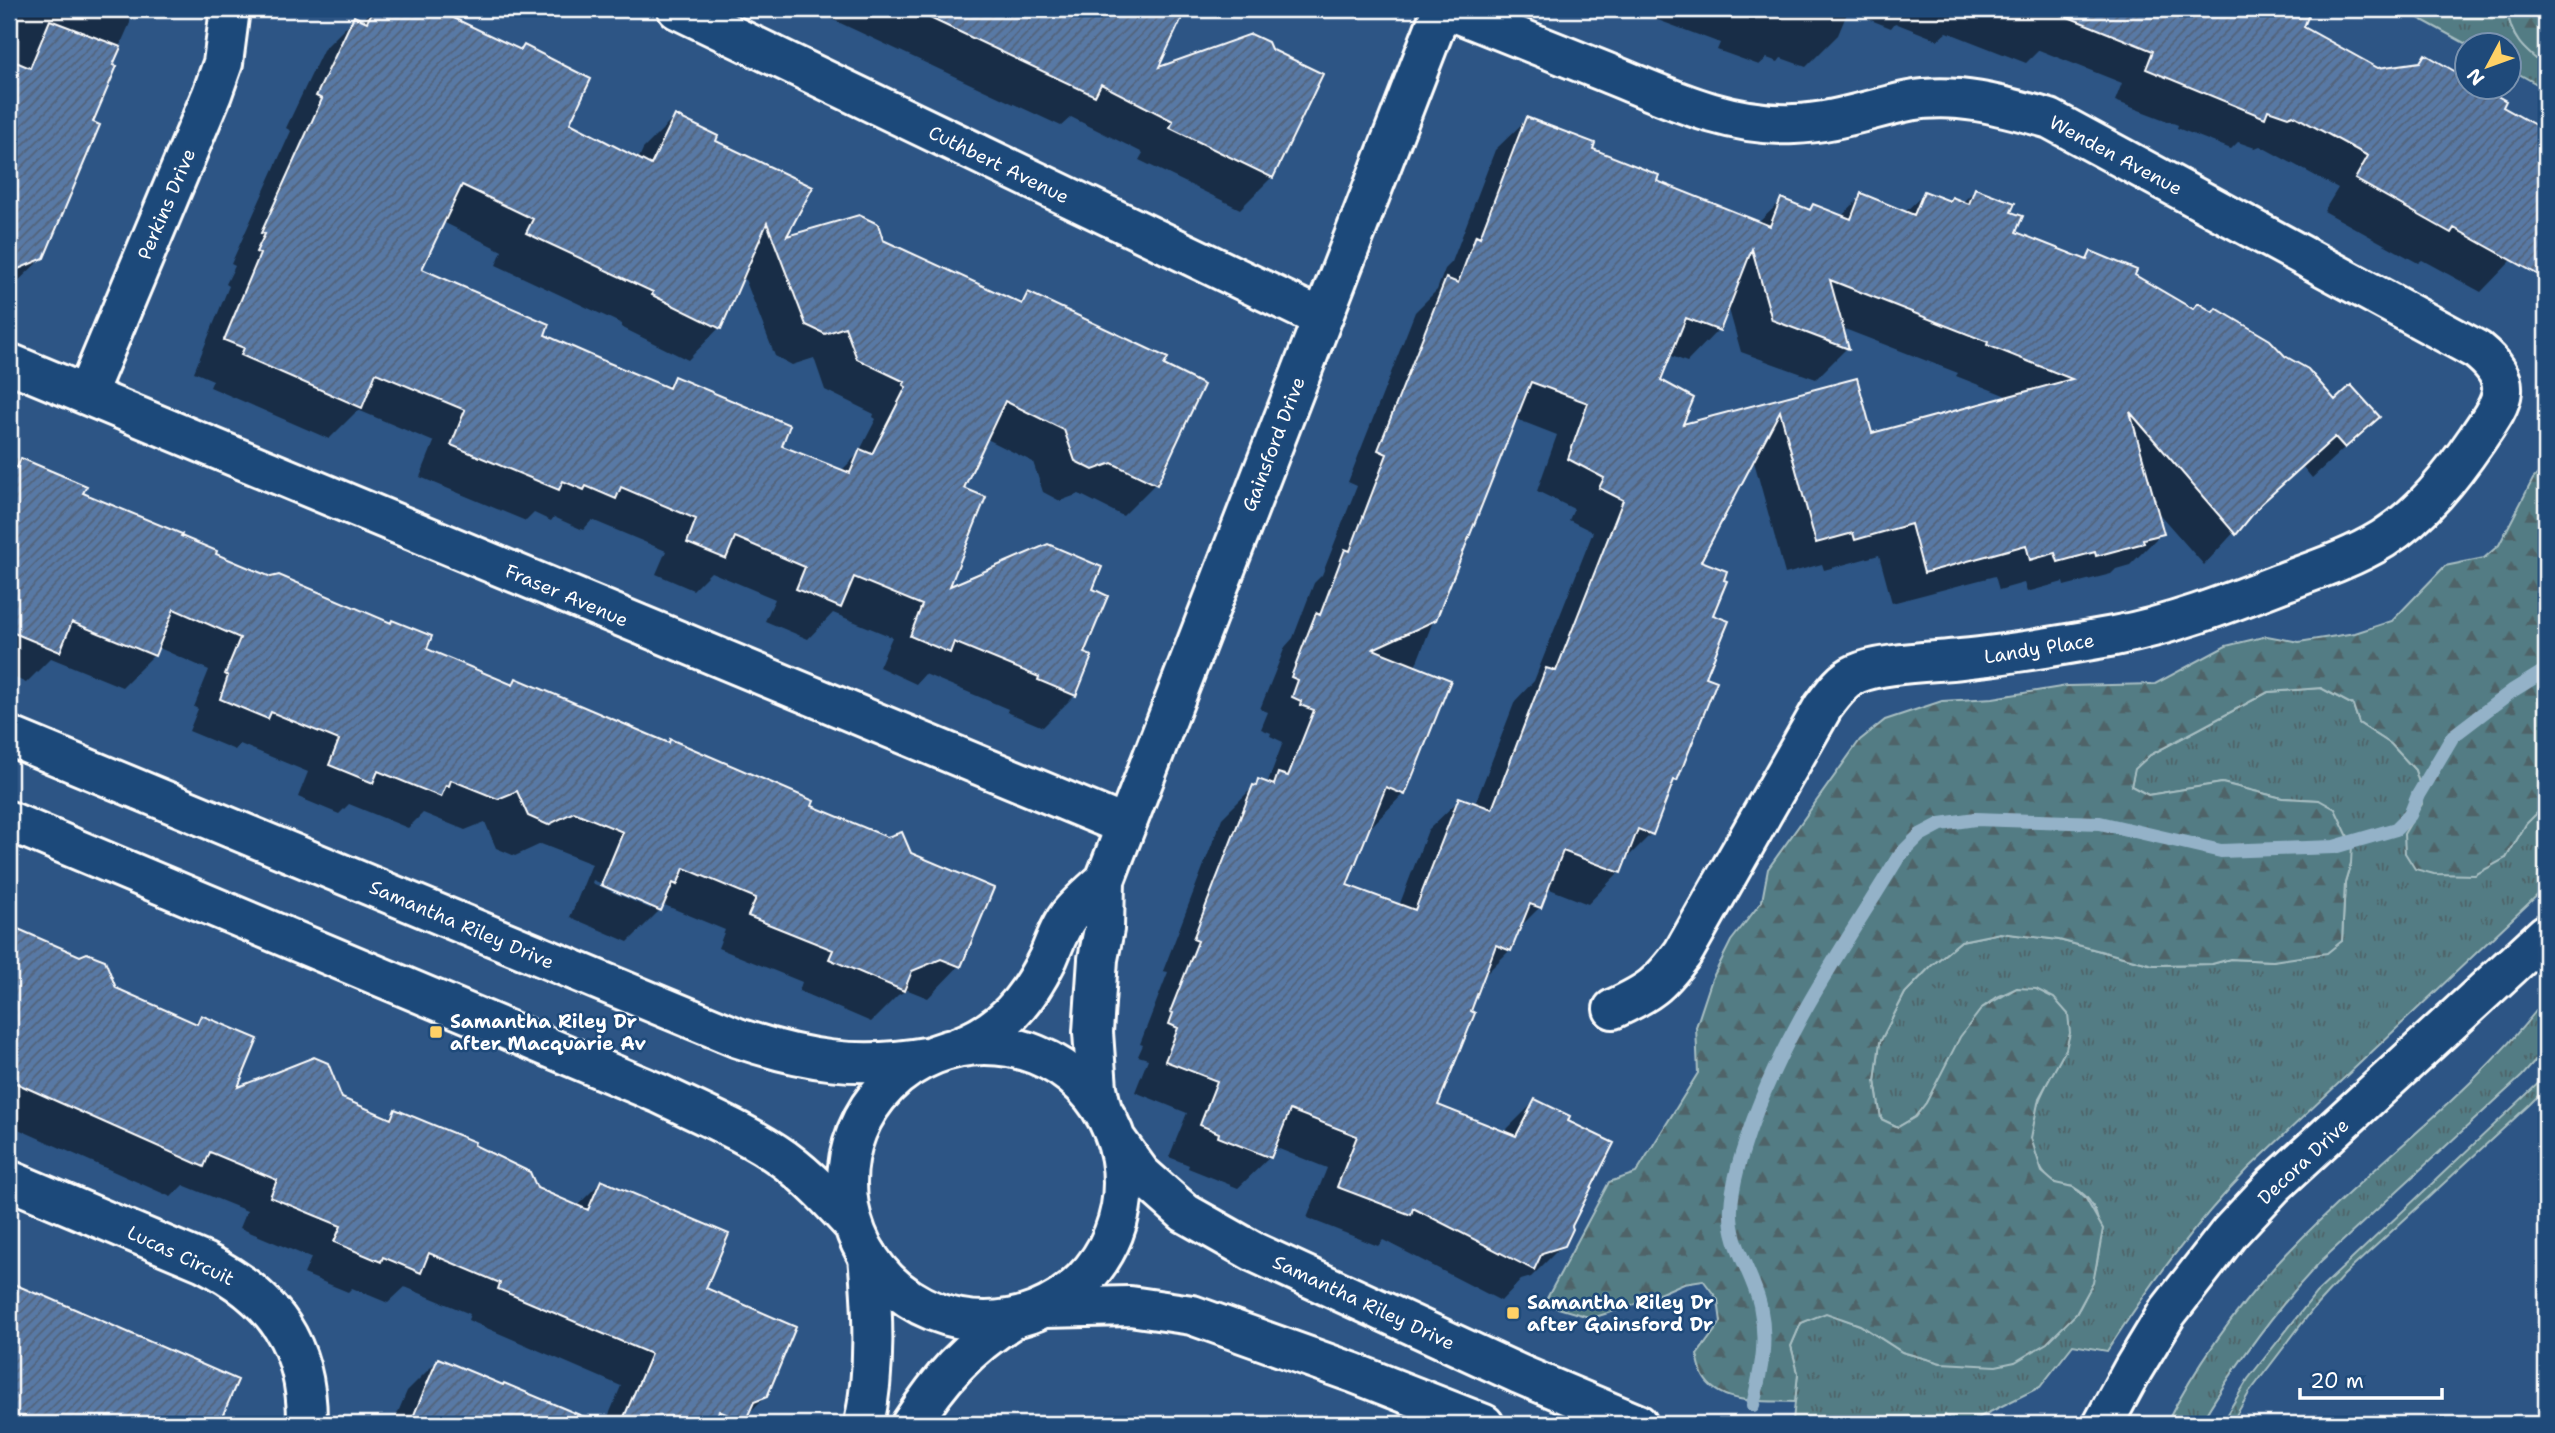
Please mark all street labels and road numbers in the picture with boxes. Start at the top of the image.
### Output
street label: Wenden Avenue [2045,110,2187,201]
street label: Cuthbert Avenue [924,120,1073,209]
street label: Perkins Drive [132,145,201,264]
street label: Gainsford Drive [1236,373,1311,515]
street label: Fraser Avenue [502,558,632,633]
street label: Landy Place [1982,627,2096,670]
street label: Samantha Riley Drive [366,874,558,975]
street label: Decora Drive [2252,1113,2354,1210]
street label: Lucas Circuit [123,1220,238,1291]
street label: Samantha Riley Drive [1269,1249,1459,1356]

